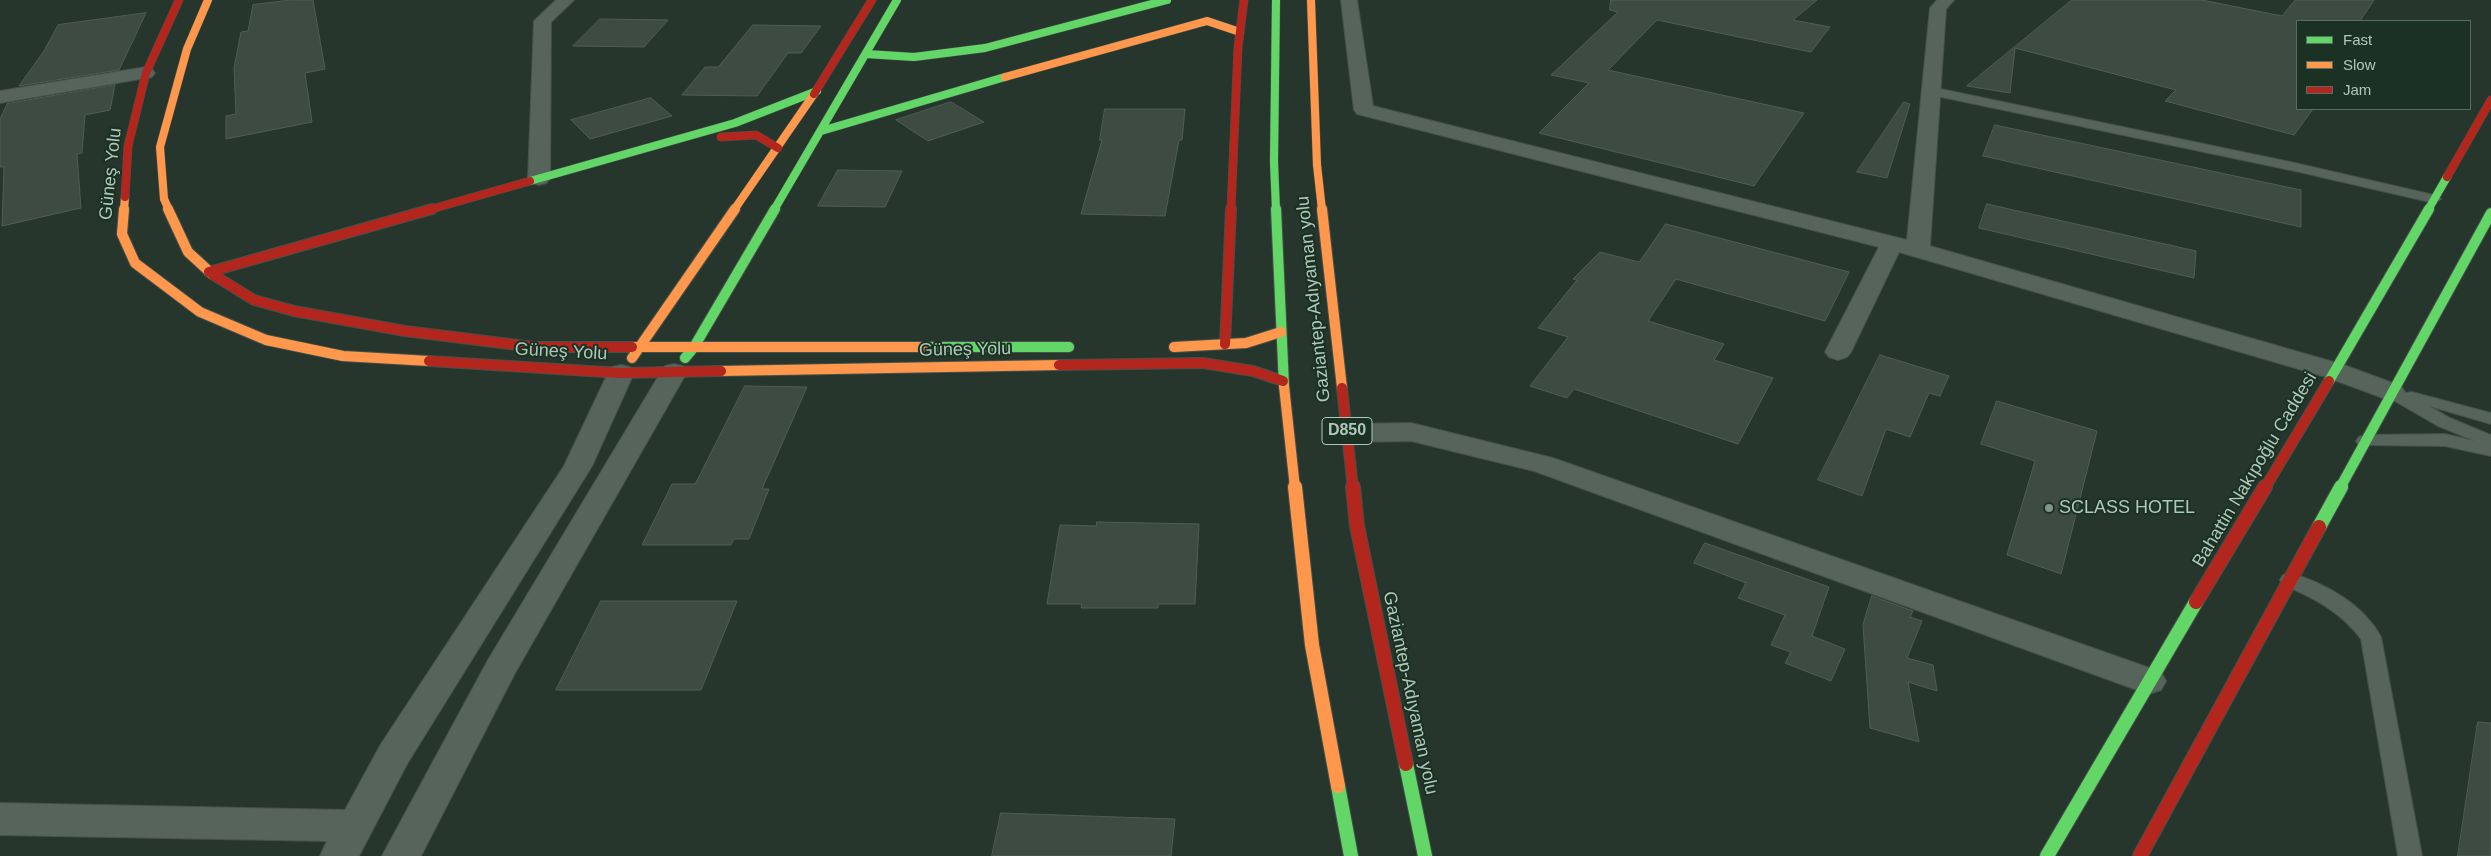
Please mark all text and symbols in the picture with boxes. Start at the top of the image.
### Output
legend [2296,20,2471,110]
text: Fast [2343,31,2372,48]
text: Slow [2343,56,2376,73]
text: Jam [2343,81,2371,98]
street label: Güneş Yolu [95,127,127,221]
street label: Gaziantep-Adıyaman yolu [1292,195,1336,403]
street label: Güneş Yolu [919,338,1011,362]
street label: Güneş Yolu [514,339,608,365]
street label: Bahattin Nakıpoğlu Caddesi [2188,369,2322,571]
road number: D850 [1322,418,1372,444]
place label: SCLASS HOTEL [2059,497,2195,519]
marker: SCLASS HOTEL [2043,502,2055,514]
street label: Gaziantep-Adıyaman yolu [1378,589,1442,797]

